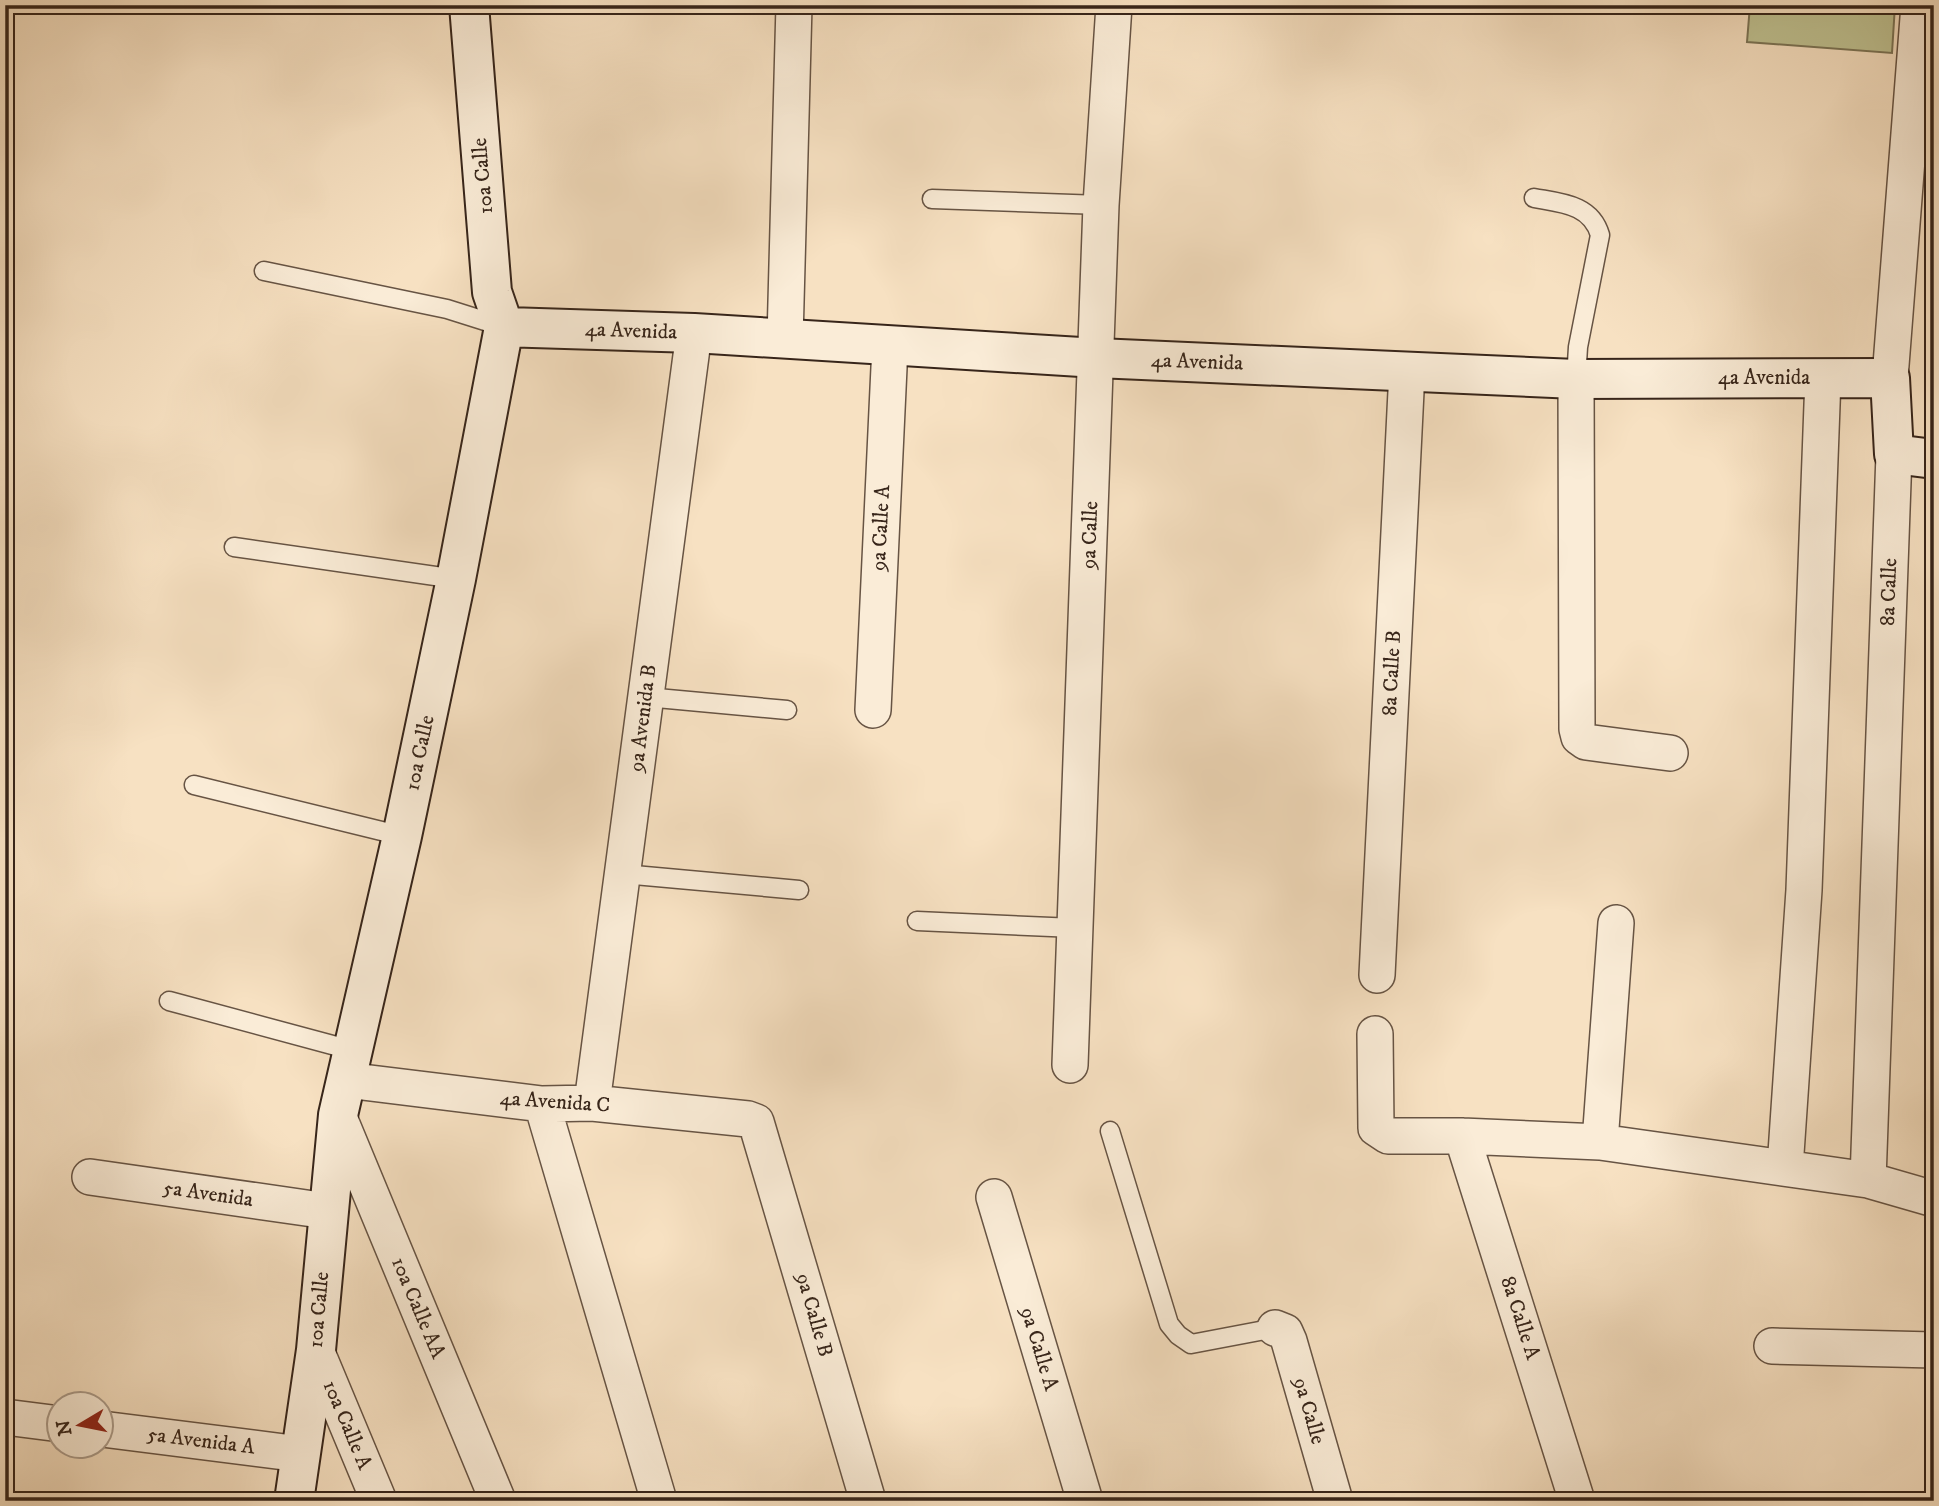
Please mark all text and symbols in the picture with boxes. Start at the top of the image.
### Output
street label: 10a Calle [467,136,499,215]
street label: 4a Avenida [584,316,678,346]
street label: 4a Avenida [1150,347,1244,377]
street label: 4a Avenida [1718,365,1810,391]
street label: 9a Calle A [866,484,896,573]
street label: 9a Calle [1076,500,1104,570]
street label: 8a Calle [1875,557,1903,626]
street label: 8a Calle B [1377,629,1407,717]
street label: 9a Avenida B [623,663,663,774]
street label: 10a Calle [399,713,441,793]
street label: 4a Avenida C [499,1085,611,1119]
street label: 5a Avenida [161,1175,255,1213]
street label: 10a Calle AA [385,1253,451,1363]
street label: 9a Calle B [789,1269,838,1360]
street label: 10a Calle [303,1270,335,1349]
street label: 8a Calle A [1494,1273,1546,1363]
street label: 9a Calle A [1014,1303,1064,1394]
street label: 9a Calle [1287,1374,1331,1448]
street label: 10a Calle A [317,1376,378,1474]
north arrow [46,1390,116,1460]
text: N [52,1418,77,1437]
street label: 5a Avenida A [146,1421,257,1461]

